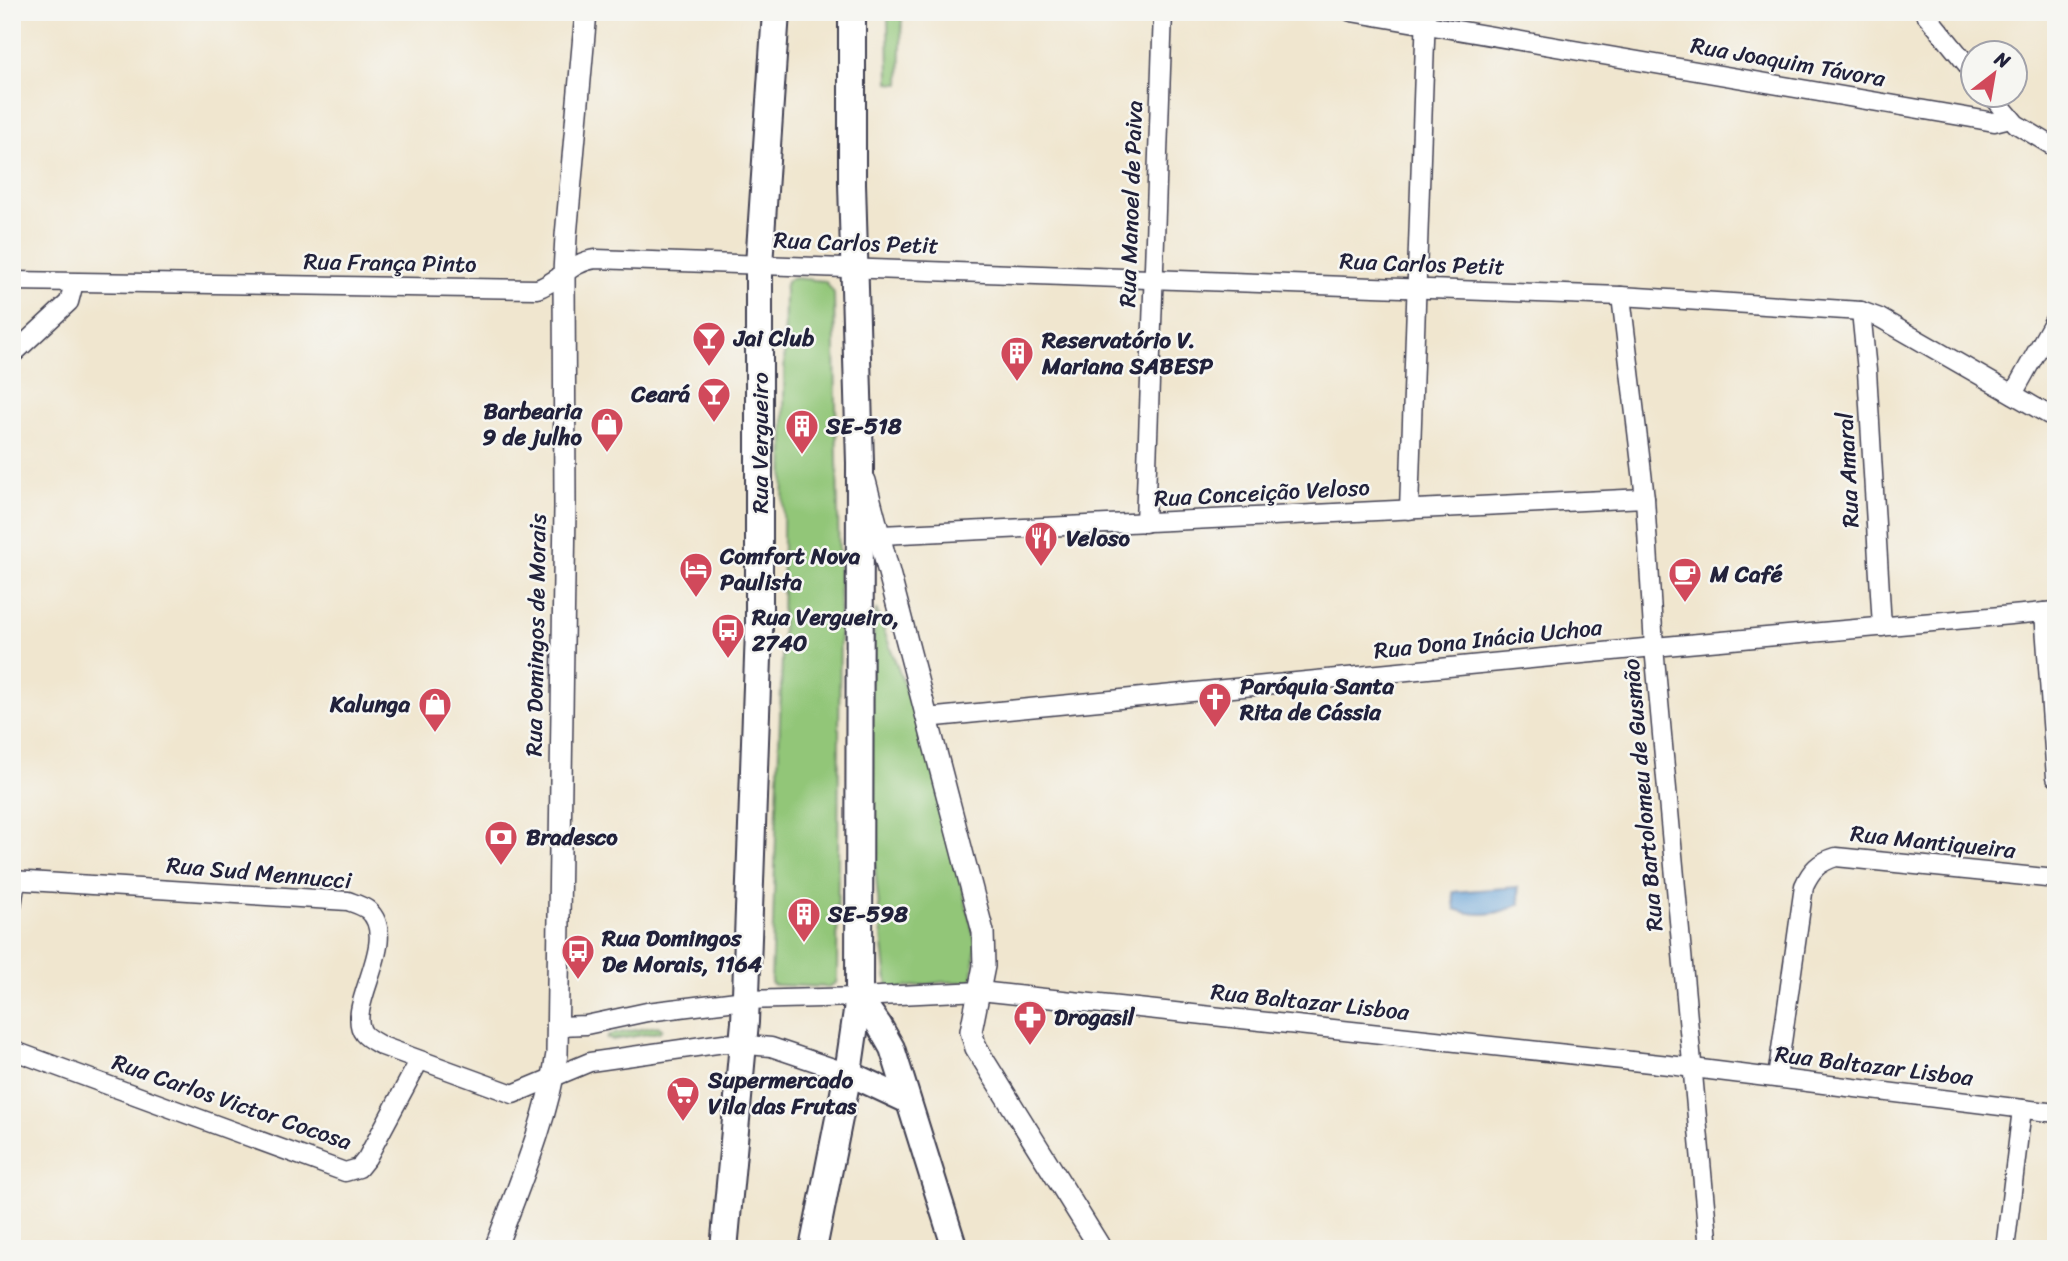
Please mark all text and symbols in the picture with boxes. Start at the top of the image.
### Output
street label: Rua Joaquim Távora [1688,25,1889,99]
north arrow [1960,38,2030,108]
text: N [1987,42,2017,78]
street label: Rua Manoel de Paiva [1107,100,1155,308]
street label: Rua Carlos Petit [773,220,939,266]
street label: Rua França Pinto [303,241,477,285]
street label: Rua Carlos Petit [1339,241,1505,287]
place label: Jai Club [732,318,814,359]
bar icon: Jai Club [690,319,728,368]
place label: Reservatório V. Mariana SABESP [1041,320,1214,387]
building icon: Reservatório V. Mariana SABESP [998,334,1036,383]
street label: Rua Vergueiro [740,372,781,514]
place label: Ceará [630,374,690,415]
bar icon: Ceará [695,375,733,424]
place label: Barbearia 9 de julho [482,391,583,458]
shop icon: Barbearia 9 de julho [588,405,626,454]
place label: SE-518 [825,406,902,447]
building icon: SE-518 [783,407,821,456]
street label: Rua Amaral [1824,411,1871,529]
street label: Rua Conceição Veloso [1153,467,1371,519]
street label: Rua Domingos de Morais [513,513,559,757]
place label: Veloso [1066,518,1130,559]
restaurant icon: Veloso [1022,519,1060,568]
place label: Comfort Nova Paulista [719,536,861,603]
hotel icon: Comfort Nova Paulista [677,550,715,599]
place label: M Café [1709,554,1783,595]
cafe icon: M Café [1666,555,1704,604]
place label: Rua Vergueiro, 2740 [751,597,899,664]
street label: Rua Dona Inácia Uchoa [1372,607,1605,671]
bus stop icon: Rua Vergueiro, 2740 [709,611,747,660]
street label: Rua Bartolomeu de Gusmão [1611,657,1675,933]
place label: Paróquia Santa Rita de Cássia [1239,666,1394,733]
church icon: Paróquia Santa Rita de Cássia [1196,680,1234,729]
place label: Kalunga [329,684,410,725]
shop icon: Kalunga [416,685,454,734]
street label: Rua Mantiqueira [1848,813,2018,871]
place label: Bradesco [526,817,618,858]
bank icon: Bradesco [482,818,520,867]
street label: Rua Sud Mennucci [165,844,354,902]
place label: SE-598 [827,894,908,935]
building icon: SE-598 [785,895,823,944]
place label: Rua Domingos De Morais, 1164 [601,918,763,985]
bus stop icon: Rua Domingos De Morais, 1164 [559,932,597,981]
street label: Rua Baltazar Lisboa [1209,971,1412,1033]
place label: Drogasil [1054,997,1136,1038]
pharmacy icon: Drogasil [1011,998,1049,1047]
street label: Rua Baltazar Lisboa [1773,1034,1976,1099]
street label: Rua Carlos Victor Cocosa [107,1042,358,1162]
place label: Supermercado Vila das Frutas [707,1060,857,1127]
supermarket icon: Supermercado Vila das Frutas [664,1074,702,1123]

